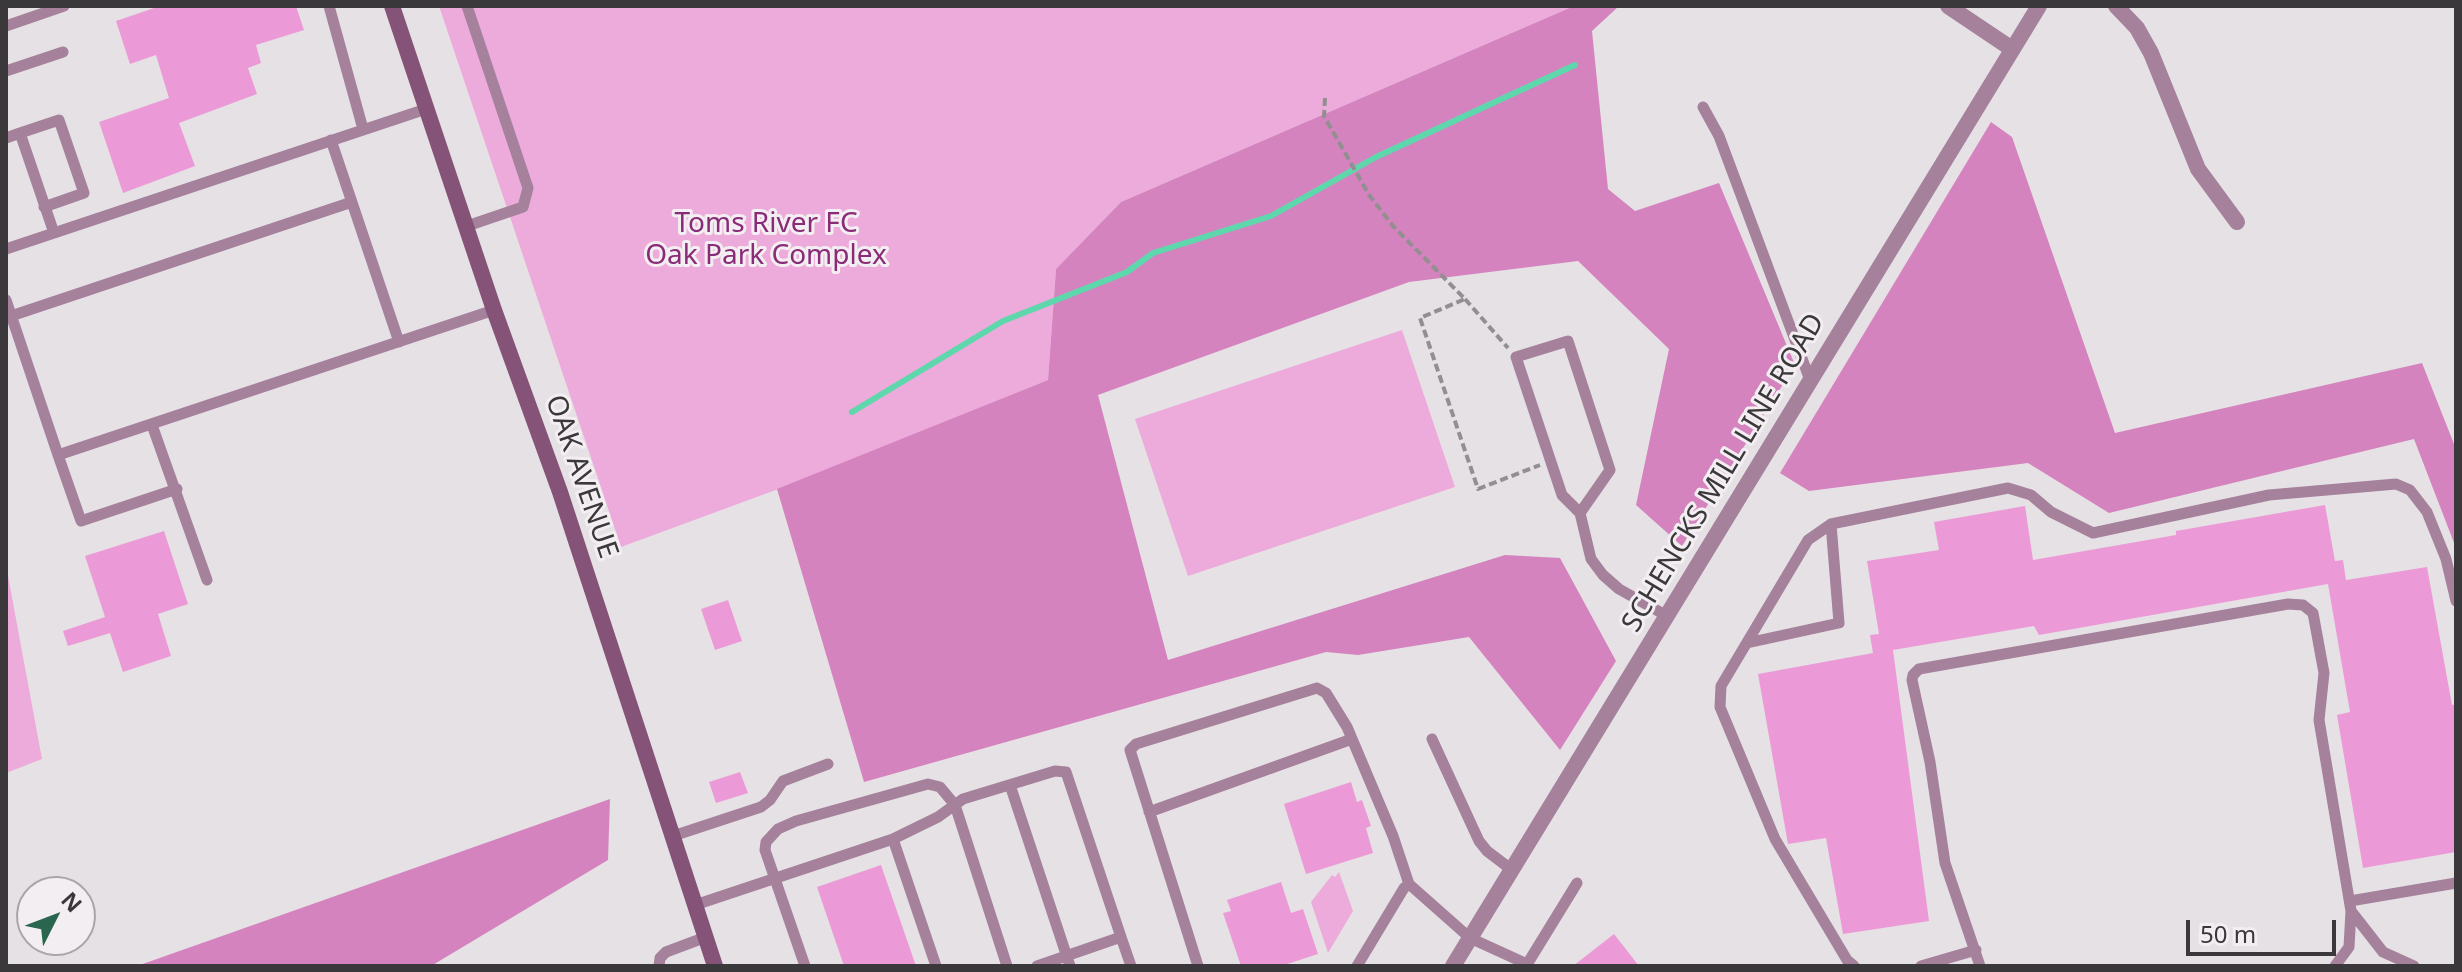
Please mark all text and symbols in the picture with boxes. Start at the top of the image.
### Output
park label: Toms River FC Oak Park Complex [645,207,887,273]
street label: SCHENCKS MILL LINE ROAD [1616,308,1832,638]
street label: OAK AVENUE [537,391,625,563]
north arrow [16,876,96,956]
text: N [55,885,89,918]
scale bar [2190,904,2340,954]
text: 50 m [2200,917,2256,950]

